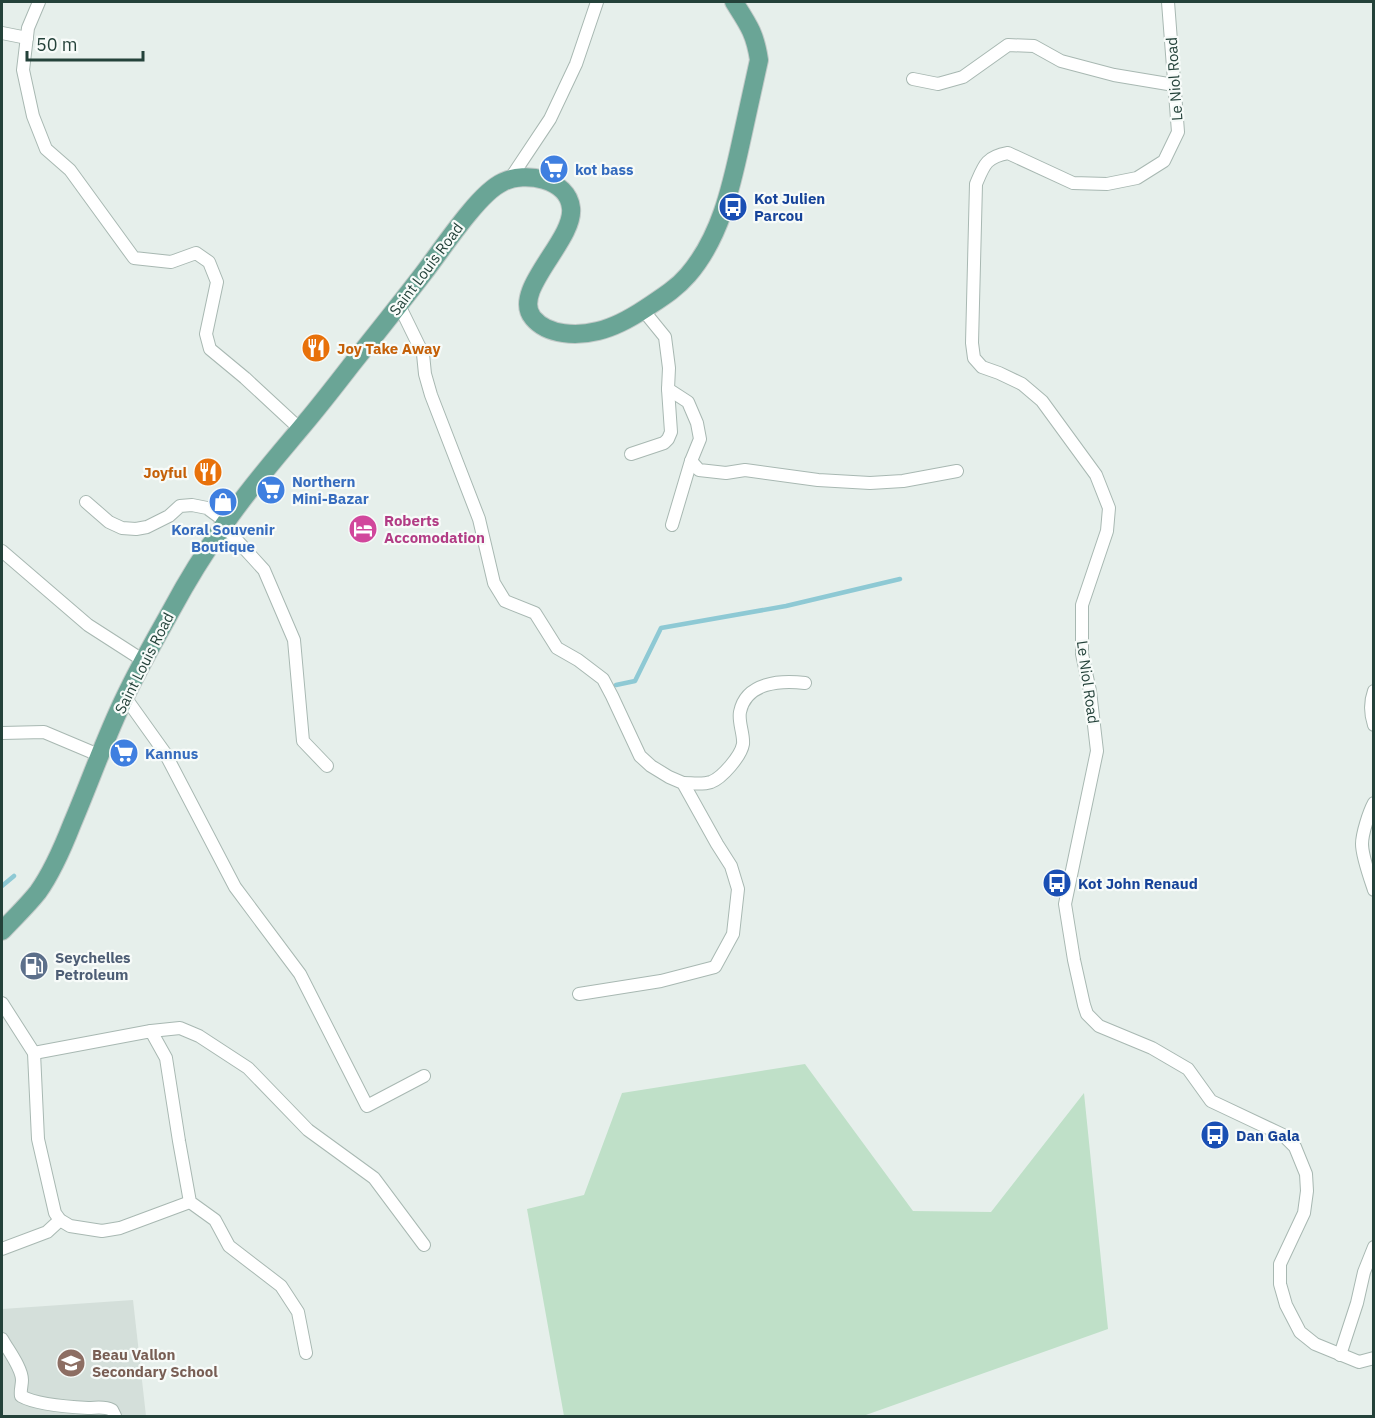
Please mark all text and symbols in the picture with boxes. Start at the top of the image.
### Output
scale bar [27,24,142,62]
text: 50 m [36,33,78,56]
street label: Le Niol Road [1162,36,1186,122]
supermarket icon: kot bass [538,153,570,185]
place label: kot bass [575,160,634,179]
place label: Kot Julien Parcou [754,189,825,225]
bus stop icon: Kot Julien Parcou [717,191,749,223]
street label: Saint Louis Road [385,219,467,319]
restaurant icon: Joy Take Away [300,332,332,364]
place label: Joy Take Away [337,339,441,358]
restaurant icon: Joyful [192,456,224,488]
place label: Joyful [143,463,187,482]
place label: Northern Mini-Bazar [292,472,369,508]
supermarket icon: Northern Mini-Bazar [255,474,287,506]
shop icon: Koral Souvenir Boutique [207,486,239,518]
place label: Roberts Accomodation [384,511,485,547]
hotel icon: Roberts Accomodation [347,513,379,545]
place label: Koral Souvenir Boutique [171,520,275,556]
street label: Saint Louis Road [110,609,178,717]
street label: Le Niol Road [1073,639,1103,725]
supermarket icon: Kannus [108,737,140,769]
place label: Kannus [145,744,199,763]
bus stop icon: Kot John Renaud [1041,867,1073,899]
place label: Kot John Renaud [1078,874,1198,893]
place label: Seychelles Petroleum [55,948,131,984]
fuel station icon: Seychelles Petroleum [18,950,50,982]
bus stop icon: Dan Gala [1199,1119,1231,1151]
place label: Dan Gala [1236,1126,1300,1145]
place label: Beau Vallon Secondary School [92,1345,218,1381]
school or university icon: Beau Vallon Secondary School [55,1347,87,1379]

